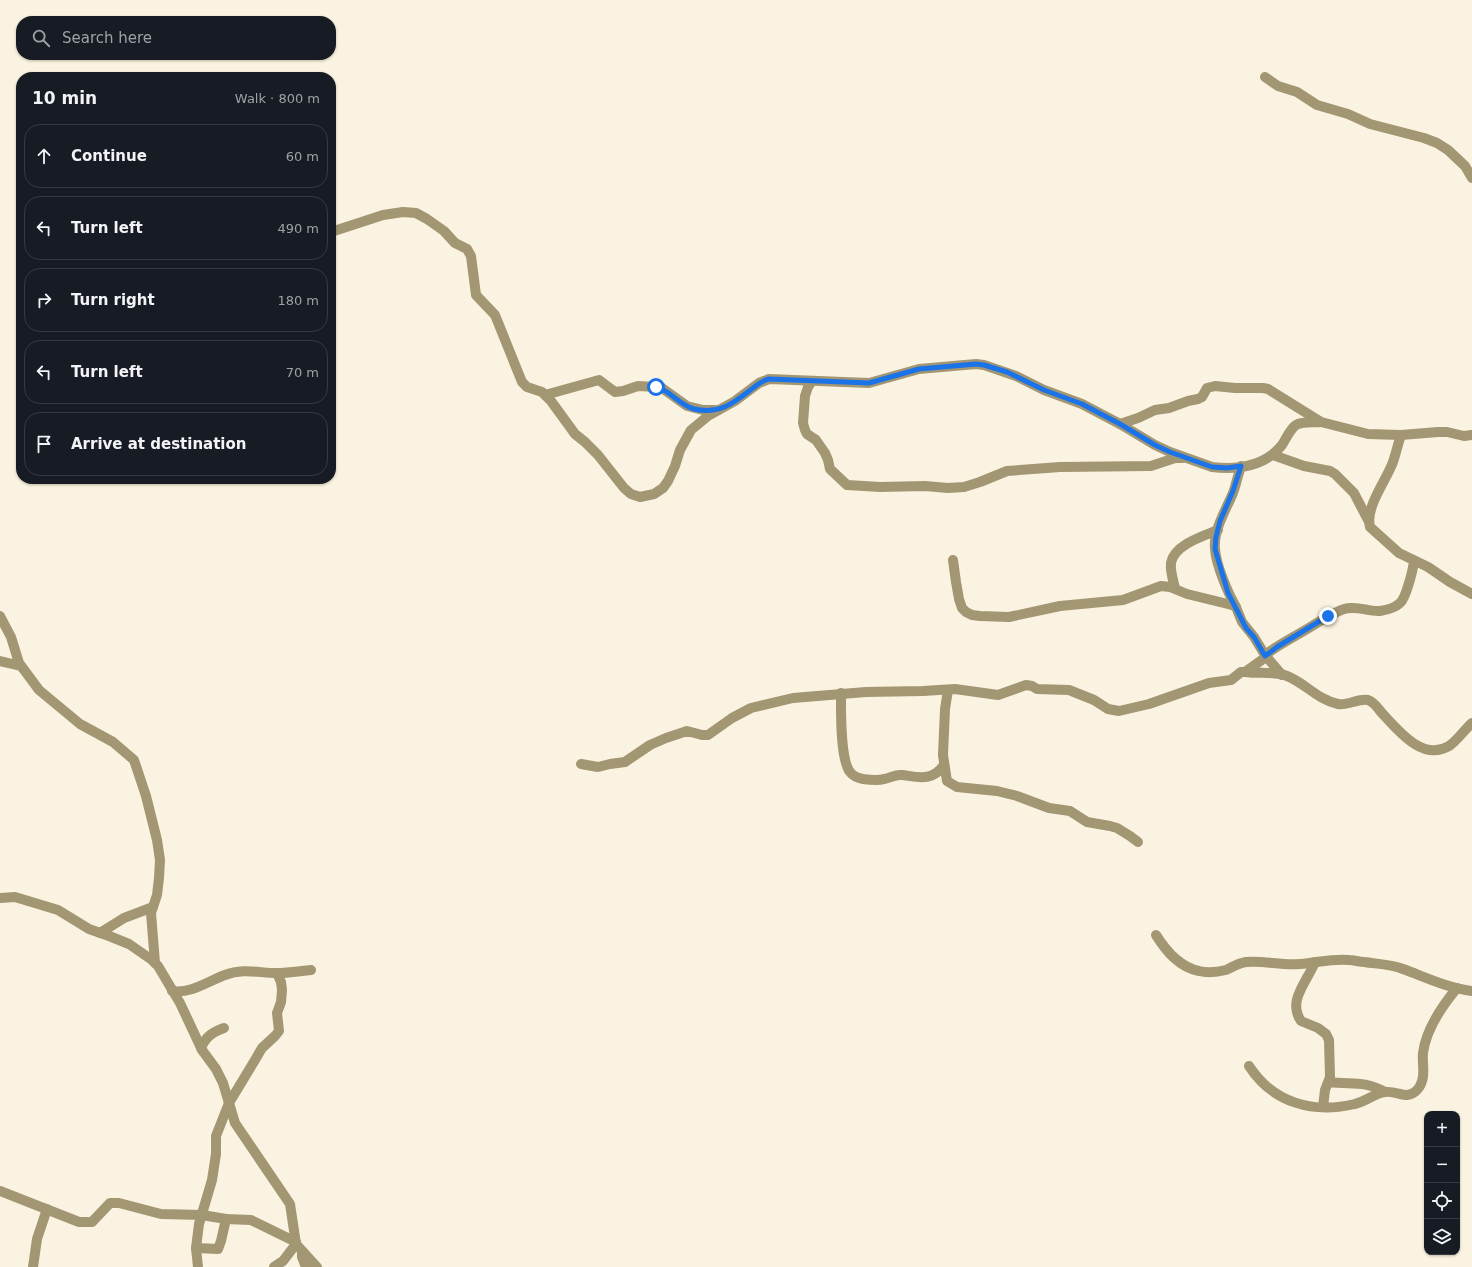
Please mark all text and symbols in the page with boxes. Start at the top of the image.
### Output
search box [16,16,336,60]
icon: search [30,27,52,49]
text: Search here [62,29,152,47]
text: 10 min [32,88,97,108]
text: Walk · 800 m [235,91,320,106]
icon: ahead [33,145,55,167]
text: Continue [71,147,147,165]
text: 60 m [286,149,319,164]
icon: left [33,217,55,239]
text: Turn left [71,219,143,237]
text: 490 m [277,221,319,236]
icon: right [33,289,55,311]
text: Turn right [71,291,155,309]
text: 180 m [277,293,319,308]
icon: left [33,361,55,383]
text: Turn left [71,363,143,381]
text: 70 m [286,365,319,380]
route start [647,378,665,396]
icon: arrive [33,433,55,455]
text: Arrive at destination [71,435,246,453]
route end [1319,607,1337,625]
map controls [1424,1111,1460,1255]
button: + [1424,1111,1460,1147]
button: − [1424,1147,1460,1183]
button: locate [1424,1183,1460,1219]
button: layers [1424,1219,1460,1255]

